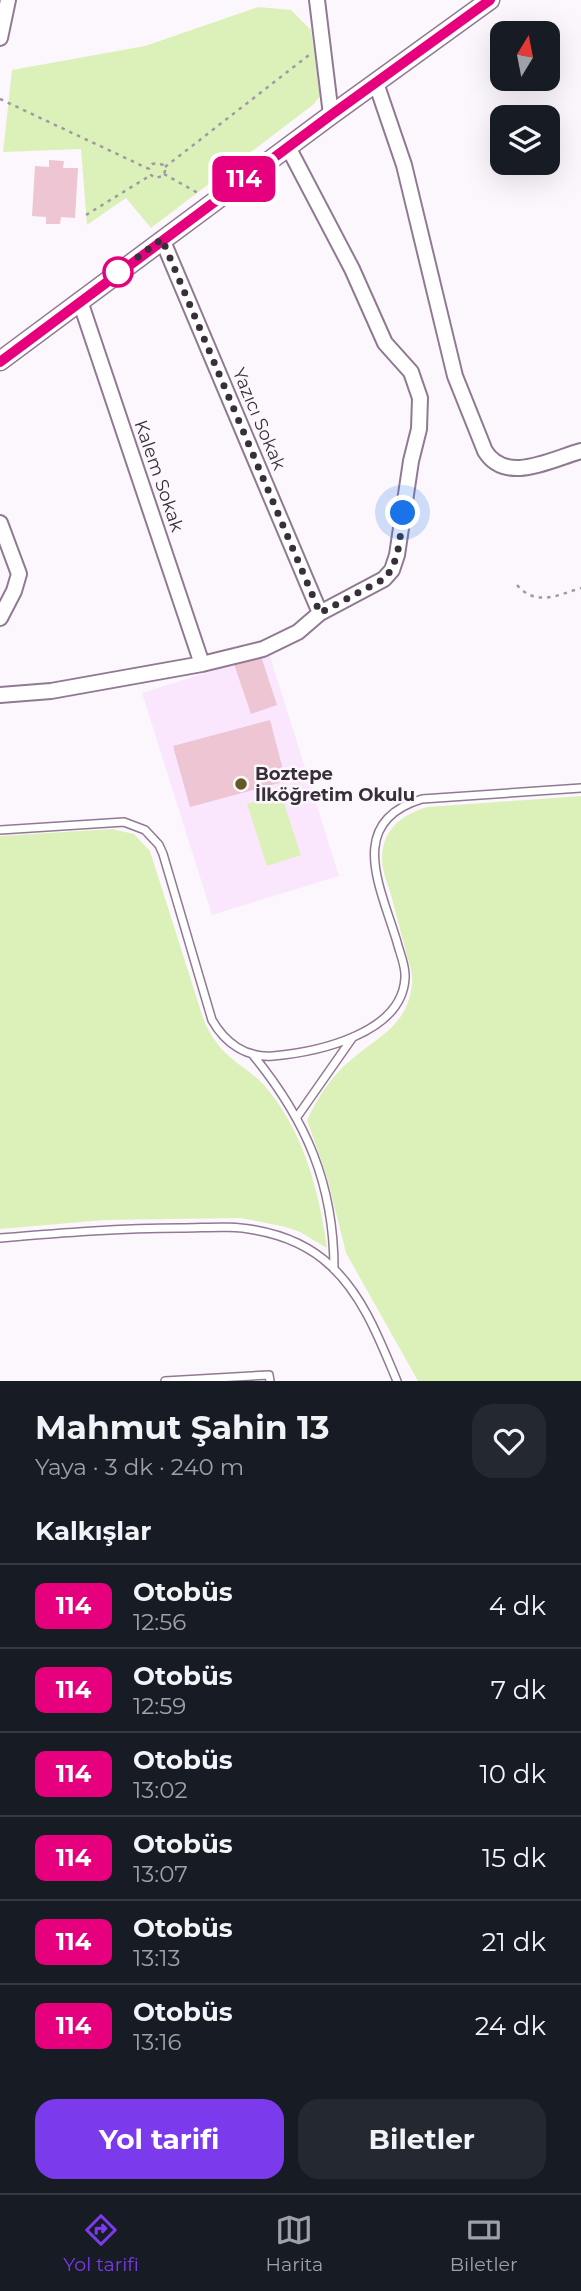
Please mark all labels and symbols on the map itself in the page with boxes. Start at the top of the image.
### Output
north arrow [490,21,560,91]
line badge: 114 [204,156,284,202]
unlabelled marker [103,257,133,287]
street label: Yazıcı Sokak [228,365,290,474]
street label: Kalem Sokak [130,417,189,535]
your location [385,495,420,530]
place label: Boztepe İlköğretim Okulu [255,763,415,806]
marker: Boztepe İlköğretim Okulu [233,776,249,792]

